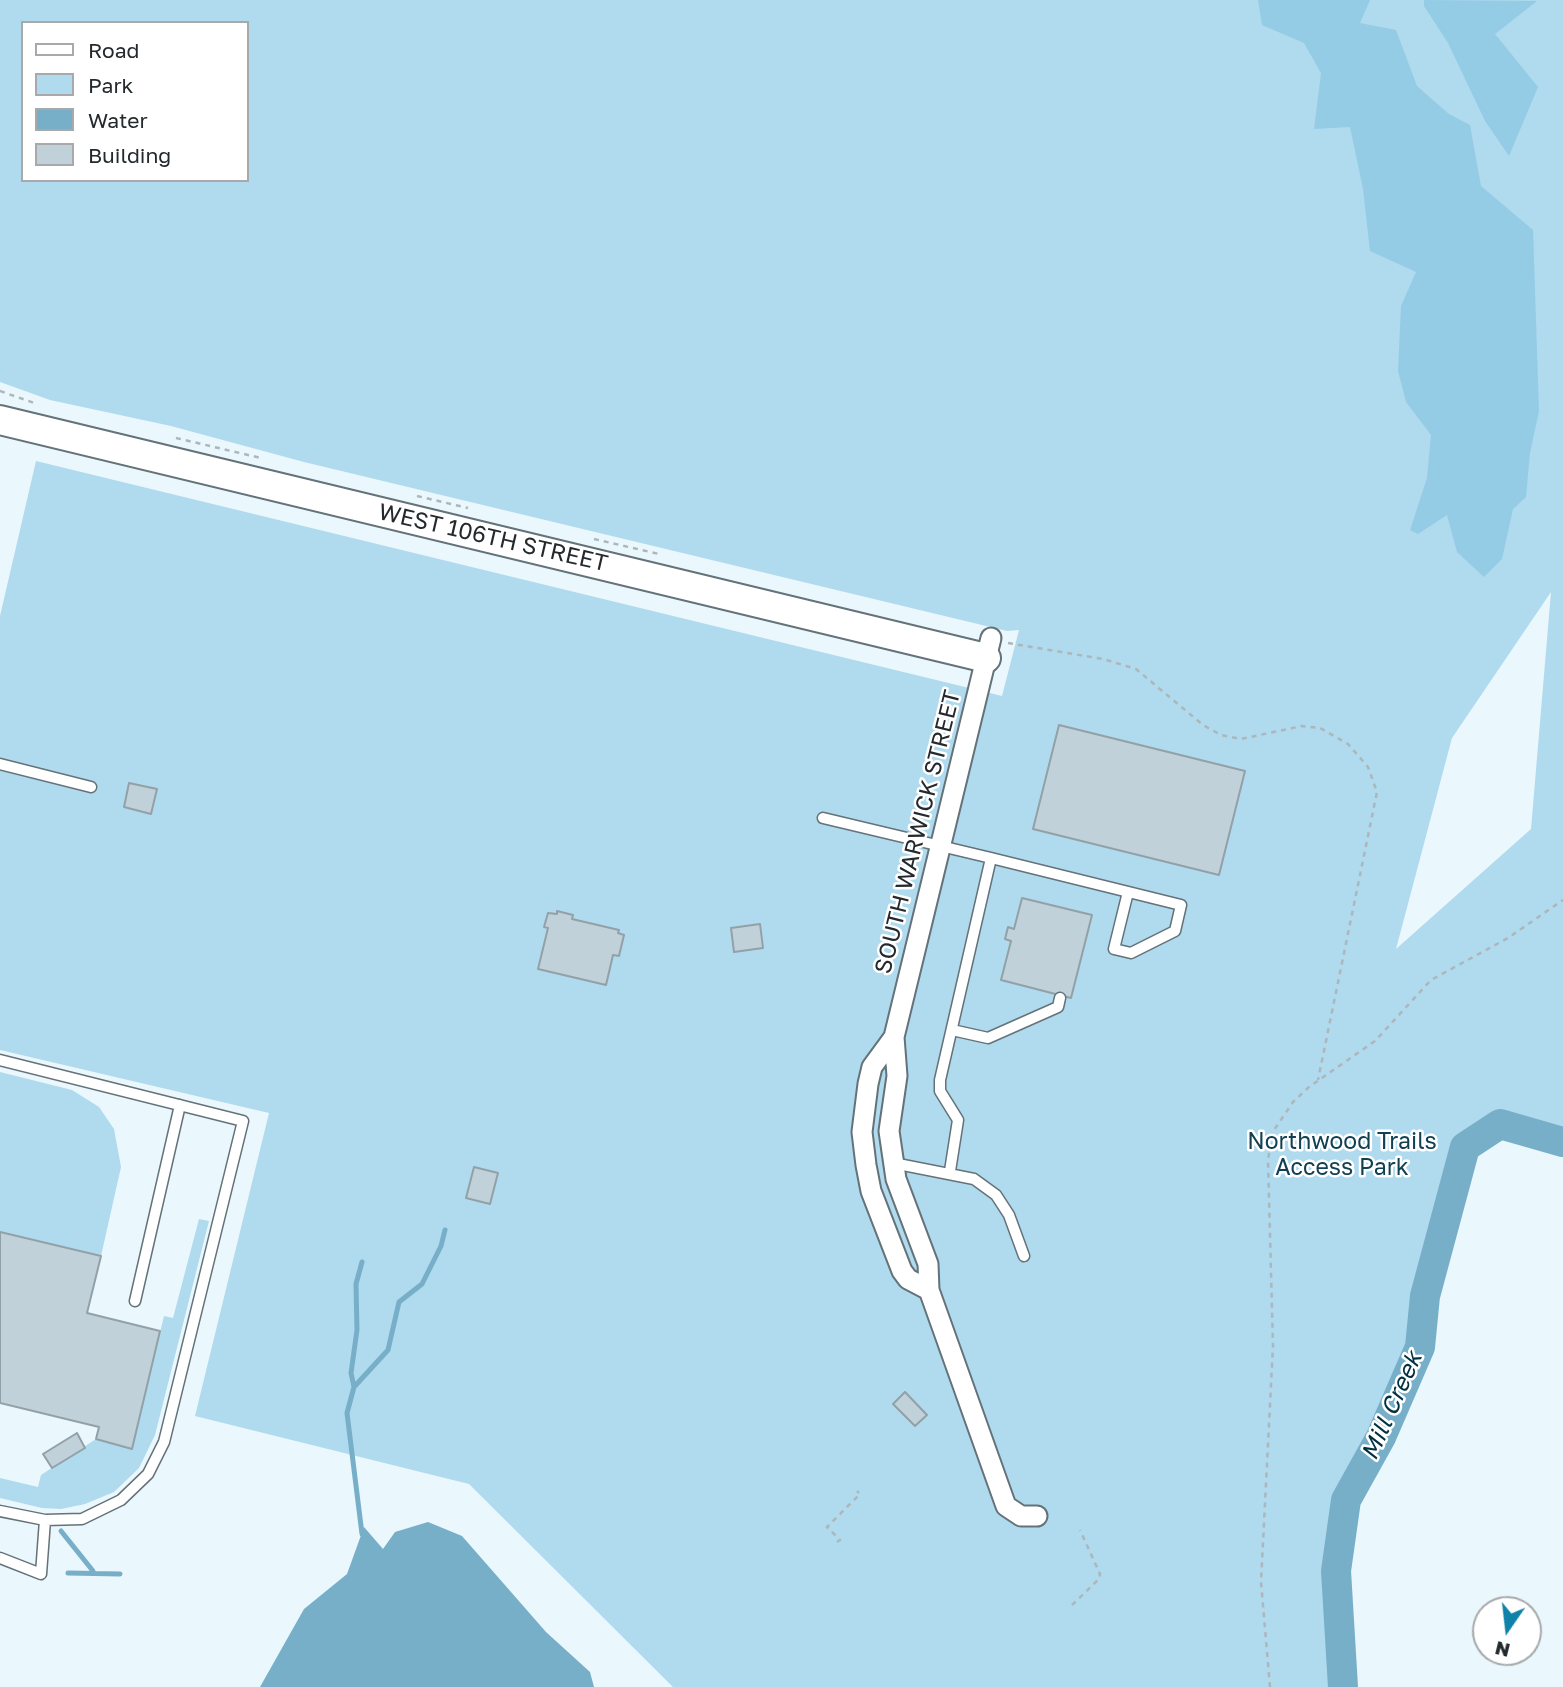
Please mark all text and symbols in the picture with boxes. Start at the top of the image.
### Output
legend [21,21,248,182]
text: Road [88,37,139,63]
text: Park [88,72,133,98]
text: Water [88,107,148,133]
text: Building [88,142,171,168]
street label: WEST 106TH STREET [376,498,610,578]
street label: SOUTH WARWICK STREET [869,687,967,977]
park label: Northwood Trails Access Park [1247,1128,1437,1182]
water label: Mill Creek [1355,1347,1429,1465]
north arrow [1472,1596,1542,1666]
text: N [1492,1637,1512,1663]

